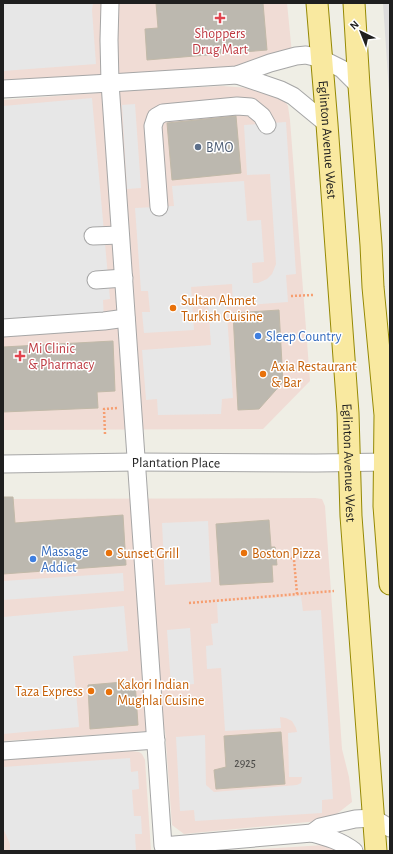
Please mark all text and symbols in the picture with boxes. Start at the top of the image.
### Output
north arrow [341,12,381,52]
marker: Shoppers Drug Mart [215,13,225,23]
text: N [348,18,361,32]
place label: Shoppers Drug Mart [192,27,249,57]
street label: Eglinton Avenue West [315,80,338,200]
place label: BMO [206,141,234,155]
marker: BMO [193,142,203,152]
place label: Sultan Ahmet Turkish Cuisine [181,294,263,324]
marker: Sultan Ahmet Turkish Cuisine [168,303,178,313]
place label: Sleep Country [266,330,342,344]
marker: Sleep Country [253,331,263,341]
place label: Mi Clinic & Pharmacy [28,342,94,372]
marker: Mi Clinic & Pharmacy [15,351,25,361]
place label: Axia Restaurant & Bar [271,360,357,390]
marker: Axia Restaurant & Bar [258,369,268,379]
street label: Eglinton Avenue West [339,403,357,523]
street label: Plantation Place [132,456,220,470]
place label: Massage Addict [41,545,88,575]
place label: Sunset Grill [117,547,179,561]
place label: Boston Pizza [252,547,321,561]
marker: Sunset Grill [104,548,114,558]
marker: Boston Pizza [239,548,249,558]
marker: Massage Addict [28,554,38,564]
place label: Kakori Indian Mughlai Cuisine [117,678,205,708]
place label: Taza Express [15,685,83,699]
marker: Taza Express [86,686,96,696]
marker: Kakori Indian Mughlai Cuisine [104,687,114,697]
house number: 2925 [234,757,256,769]

